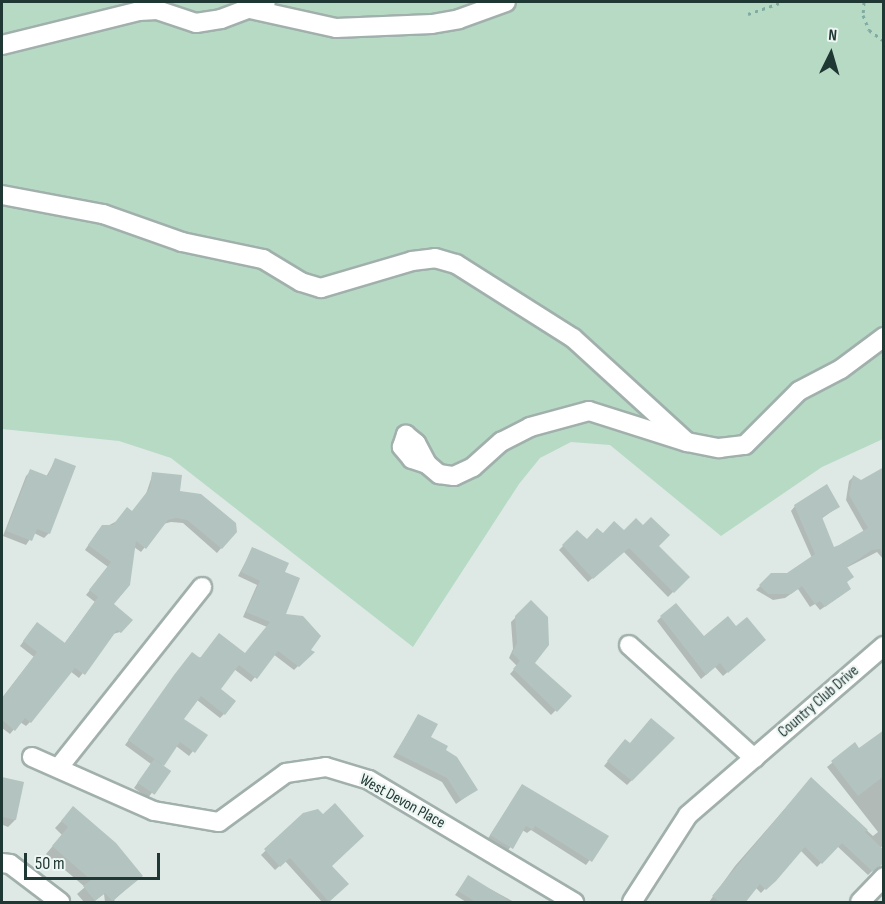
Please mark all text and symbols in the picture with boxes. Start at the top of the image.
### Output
north arrow [801,24,861,84]
text: N [828,26,838,45]
street label: Country Club Drive [775,662,863,742]
street label: West Devon Place [356,771,448,833]
scale bar [27,841,164,879]
text: 50 m [35,853,65,874]

